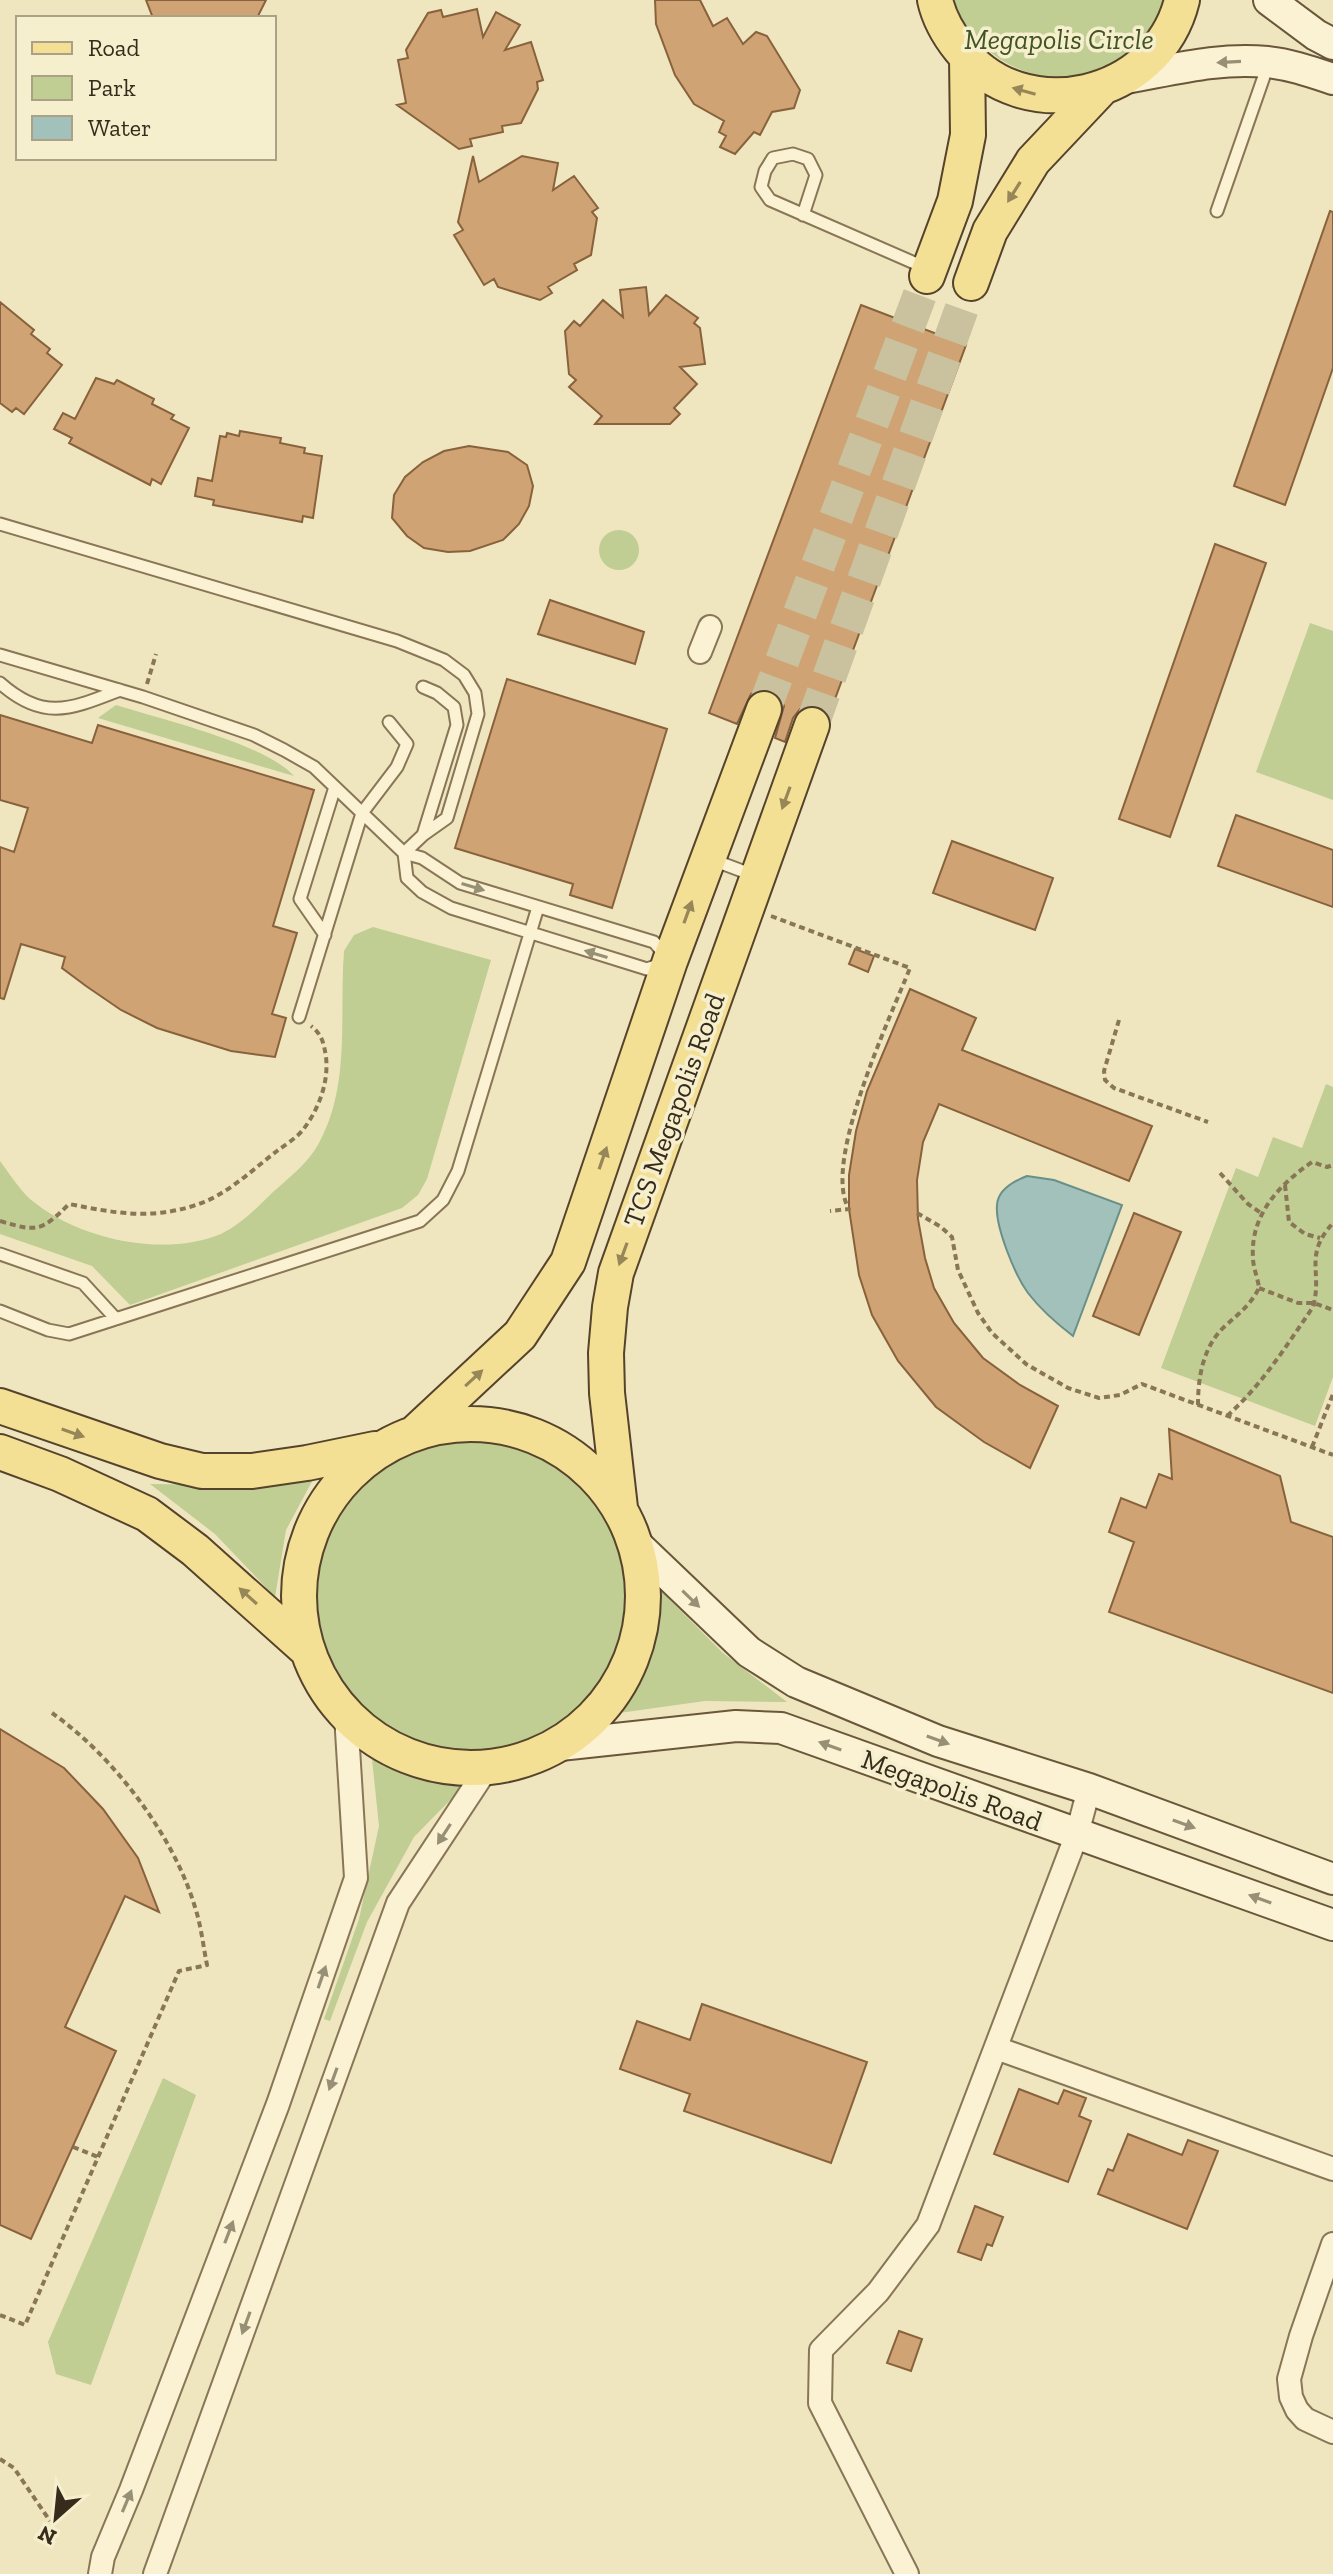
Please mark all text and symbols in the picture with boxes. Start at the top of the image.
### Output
legend [16,16,276,160]
park label: Megapolis Circle [964,23,1154,56]
text: Road [88,33,140,62]
one-way arrow [1216,56,1241,69]
text: Park [88,73,136,102]
one-way arrow [1011,84,1036,96]
text: Water [88,113,151,142]
one-way arrow [1007,181,1021,203]
one-way arrow [779,786,792,810]
one-way arrow [461,881,485,894]
one-way arrow [682,900,695,924]
one-way arrow [584,947,608,959]
street label: TCS Megapolis Road [616,989,732,1231]
one-way arrow [598,1146,610,1170]
one-way arrow [616,1242,629,1266]
one-way arrow [464,1369,483,1387]
one-way arrow [62,1427,86,1439]
one-way arrow [239,1588,259,1605]
one-way arrow [681,1589,700,1607]
one-way arrow [926,1735,950,1747]
one-way arrow [818,1739,842,1751]
street label: Megapolis Road [857,1742,1047,1838]
one-way arrow [1172,1818,1196,1831]
one-way arrow [437,1823,452,1844]
one-way arrow [1247,1893,1271,1905]
one-way arrow [317,1965,329,1989]
one-way arrow [327,2067,339,2091]
one-way arrow [223,2220,236,2244]
one-way arrow [239,2312,251,2336]
north arrow [16,2478,96,2558]
one-way arrow [120,2489,133,2513]
text: N [33,2519,61,2551]

